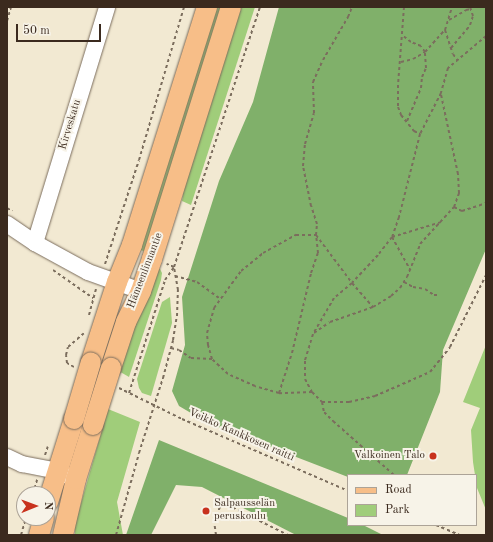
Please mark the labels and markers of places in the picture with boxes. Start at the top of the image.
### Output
place label: Valkoinen Talo [354,449,425,463]
marker: Valkoinen Talo [428,451,438,461]
place label: Salpausselän peruskoulu [214,498,275,524]
marker: Salpausselän peruskoulu [201,506,211,516]

